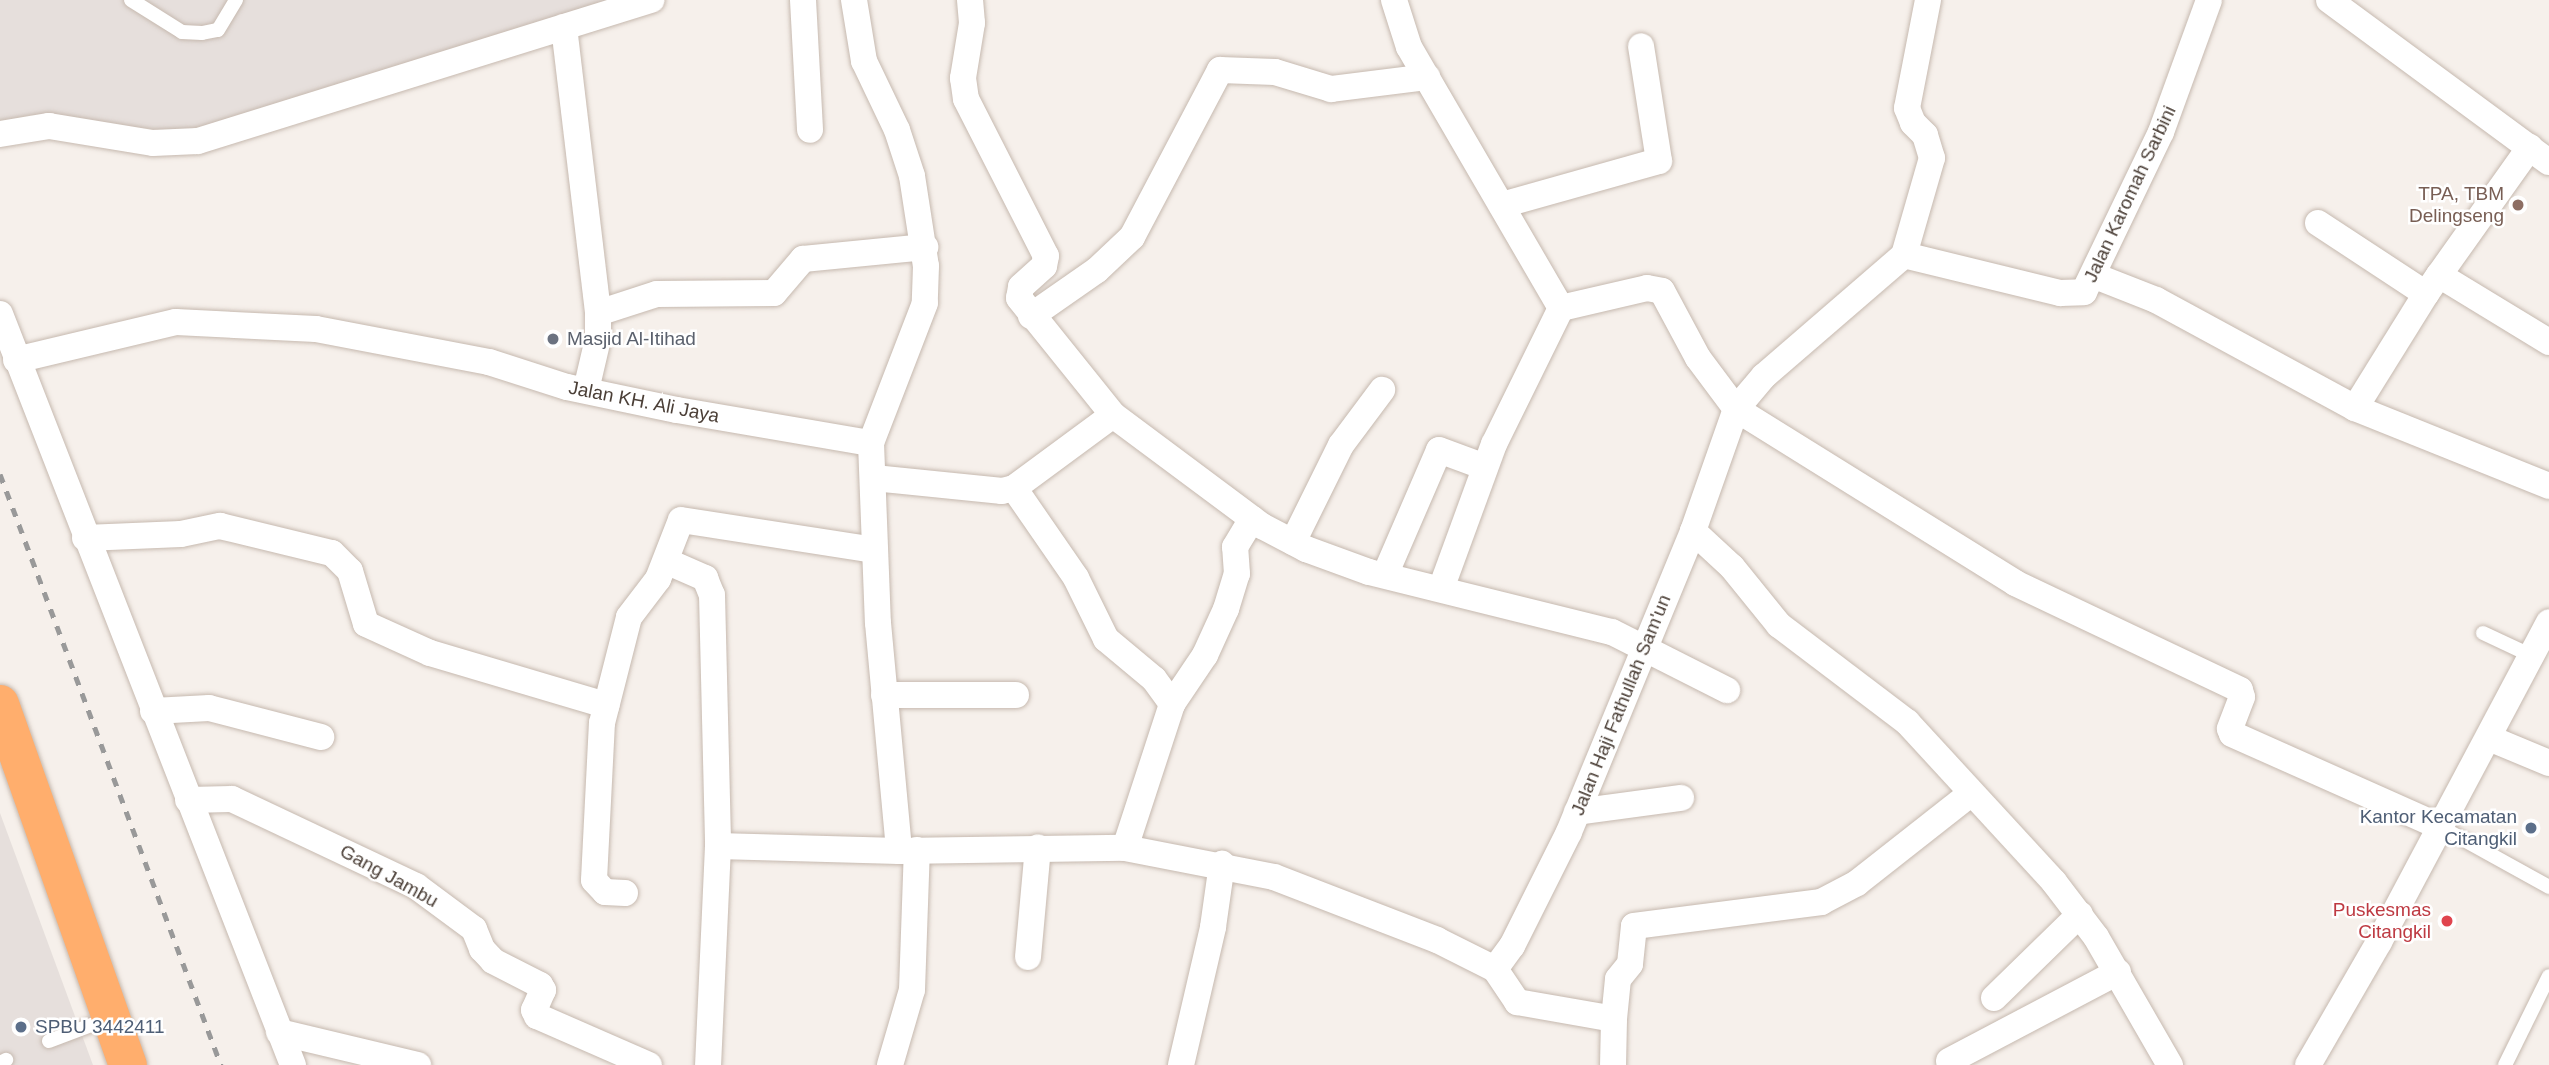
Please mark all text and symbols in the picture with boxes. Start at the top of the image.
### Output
street label: Jalan Karomah Sarbini [2079,102,2181,286]
place label: TPA, TBM Delingseng [2409,183,2504,227]
marker: TPA, TBM Delingseng [2510,197,2526,213]
place label: Masjid Al-Itihad [567,328,697,350]
marker: Masjid Al-Itihad [545,331,561,347]
street label: Jalan KH. Ali Jaya [566,376,722,428]
street label: Jalan Haji Fathullah Sam'un [1566,591,1676,819]
place label: Kantor Kecamatan Citangkil [2360,806,2517,850]
marker: Kantor Kecamatan Citangkil [2523,820,2539,836]
street label: Gang Jambu [336,840,442,912]
place label: Puskesmas Citangkil [2333,899,2431,943]
marker: Puskesmas Citangkil [2437,911,2457,931]
place label: SPBU 3442411 [35,1016,165,1038]
marker: SPBU 3442411 [13,1019,29,1035]

